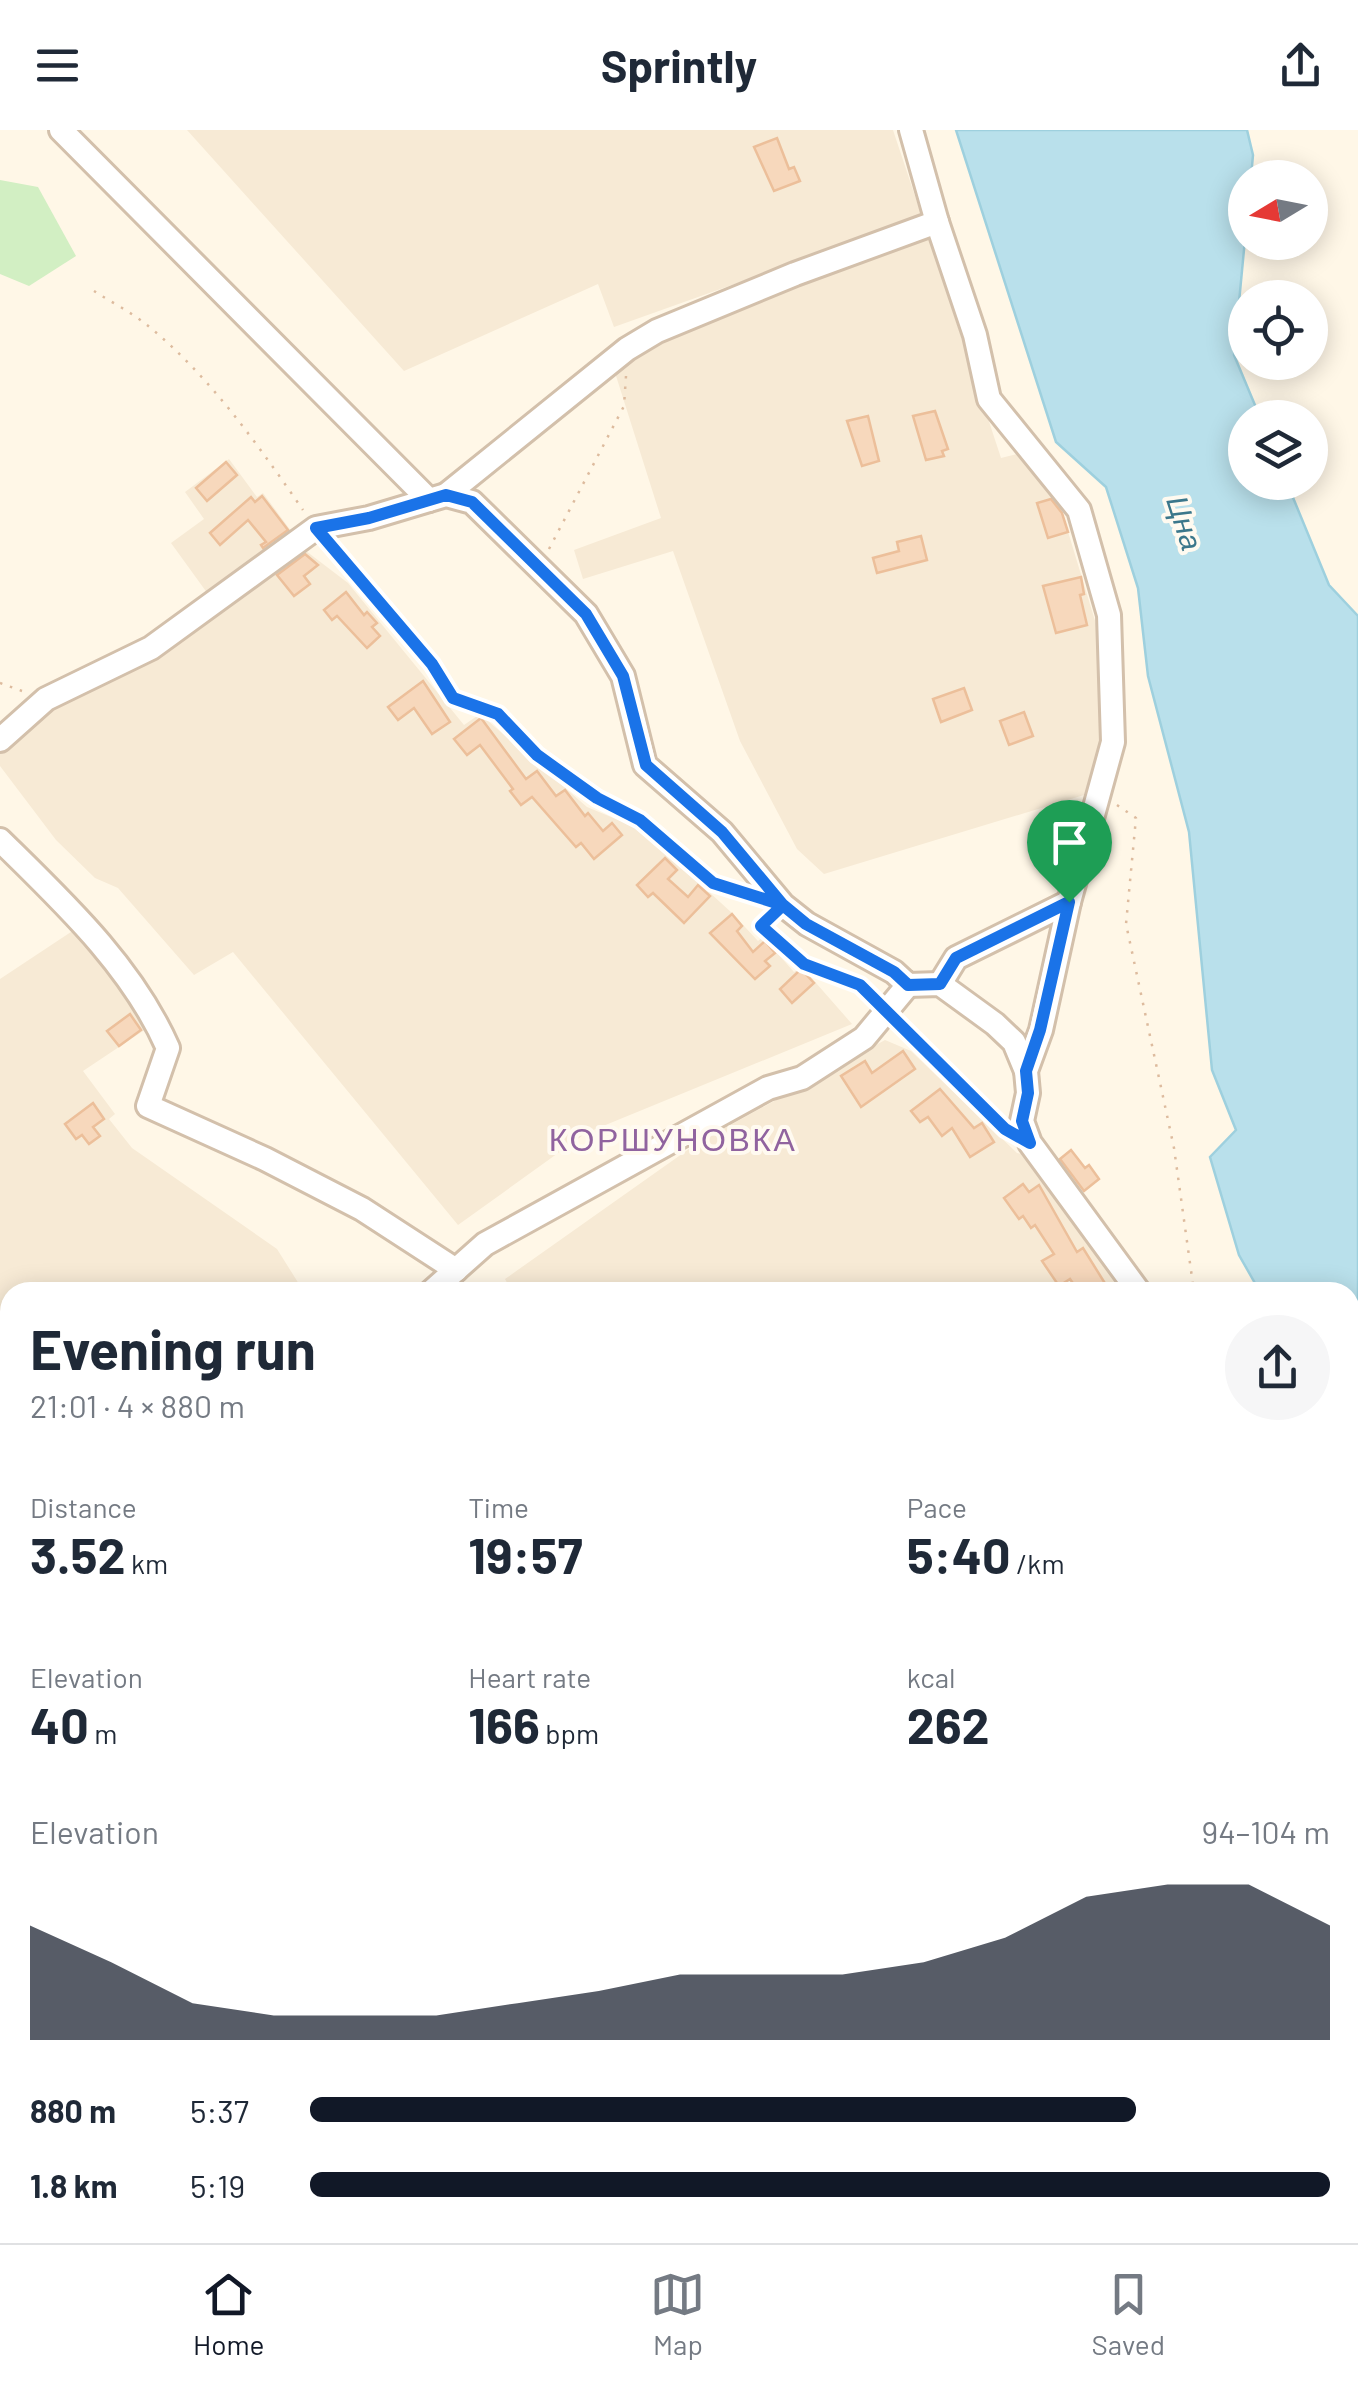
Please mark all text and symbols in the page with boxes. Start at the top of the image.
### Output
icon: menu [30,38,85,93]
text: Sprintly [601,38,757,92]
icon: share [1273,38,1328,93]
north arrow [1228,160,1328,260]
map controls [1228,160,1328,500]
button: locate [1228,280,1328,380]
button: layers [1228,400,1328,500]
water label: Цна [1160,491,1212,554]
pin [1027,800,1112,903]
icon: arrive [1042,815,1097,870]
district label: КОРШУНОВКА [549,1119,797,1157]
text: Evening run [30,1315,316,1381]
button: share [1225,1315,1330,1420]
text: 21:01 · 4 × 880 m [30,1386,245,1424]
text: Distance [30,1490,137,1524]
text: Time [468,1490,529,1524]
text: Pace [907,1490,967,1524]
text: 3.52 [30,1524,125,1584]
text: 19:57 [468,1524,583,1584]
text: 5:40 [907,1524,1011,1584]
text: km [125,1546,168,1580]
text: /km [1011,1546,1065,1580]
text: Elevation [30,1660,143,1694]
text: Heart rate [468,1660,591,1694]
text: kcal [907,1660,955,1694]
text: 40 [30,1694,89,1754]
text: 166 [468,1694,540,1754]
text: 262 [907,1694,990,1754]
text: m [89,1716,118,1750]
text: bpm [540,1716,599,1750]
text: Elevation [30,1812,159,1850]
text: 94–104 m [1202,1812,1330,1850]
text: 880 m [30,2091,116,2129]
text: 5:37 [190,2091,249,2129]
text: 1.8 km [30,2166,117,2204]
text: 5:19 [190,2166,245,2204]
tab: Home [193,2267,264,2361]
tab: Map [650,2267,705,2361]
tab: Saved [1092,2267,1165,2361]

